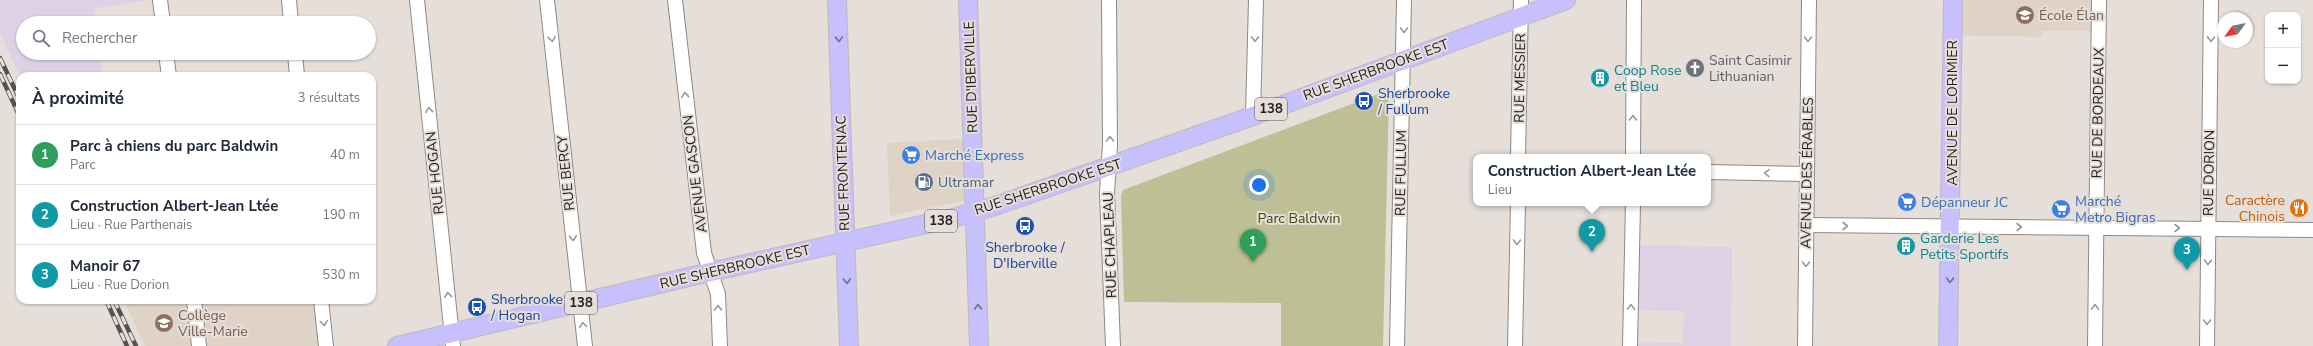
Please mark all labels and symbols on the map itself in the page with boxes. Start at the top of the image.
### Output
school or university icon: École Élan [2014,4,2036,26]
place label: École Élan [2039,6,2104,25]
north arrow [2217,12,2253,48]
street label: RUE D'IBERVILLE [960,21,982,133]
one-way arrow [1400,27,1408,33]
street label: RUE MESSIER [1510,33,1530,123]
street label: RUE SHERBROOKE EST [1301,35,1452,105]
one-way arrow [547,36,556,42]
one-way arrow [835,36,843,42]
one-way arrow [1251,36,1259,42]
one-way arrow [1804,36,1812,42]
one-way arrow [2207,36,2215,42]
street label: AVENUE DE LORIMIER [1943,40,1962,186]
street label: RUE DE BORDEAUX [2087,47,2109,179]
place label: Saint Casimir Lithuanian [1709,51,1792,86]
church icon: Saint Casimir Lithuanian [1684,57,1706,79]
place label: Coop Rose et Bleu [1614,61,1681,96]
building icon: Coop Rose et Bleu [1589,67,1611,89]
place label: Sherbrooke / Fullum [1377,84,1450,119]
bus stop icon: Sherbrooke / Fullum [1353,90,1375,112]
one-way arrow [681,92,690,98]
street label: AVENUE DES ÉRABLES [1796,97,1818,249]
road number: 138 [1255,98,1287,120]
one-way arrow [425,107,434,113]
street label: AVENUE GASCON [678,114,712,234]
street label: RUE FRONTENAC [831,115,855,231]
one-way arrow [1629,115,1637,121]
street label: RUE FULLUM [1391,130,1411,216]
street label: RUE DORION [2199,130,2219,216]
street label: RUE HOGAN [421,131,449,215]
street label: RUE BERCY [553,134,579,212]
one-way arrow [1106,136,1114,142]
supermarket icon: Marché Express [900,144,922,166]
place label: Marché Express [925,146,1025,165]
street label: RUE SHERBROOKE EST [972,154,1125,220]
one-way arrow [1764,169,1770,177]
fuel station icon: Ultramar [913,171,935,193]
place label: Ultramar [938,173,994,192]
your location [1249,175,1269,195]
supermarket icon: Dépanneur JC [1896,191,1918,213]
place label: Caractère Chinois [2225,191,2285,226]
street label: RUE CHAPLEAU [1099,192,1121,298]
place label: Marché Metro Bigras [2075,192,2156,227]
place label: Dépanneur JC [1921,193,2008,212]
restaurant icon: Caractère Chinois [2288,197,2310,219]
supermarket icon: Marché Metro Bigras [2050,198,2072,220]
park label: Parc Baldwin [1257,209,1341,228]
road number: 138 [925,210,957,232]
bus stop icon: Sherbrooke / D'Iberville [1014,215,1036,237]
pin: 2 [1579,219,1605,252]
one-way arrow [1842,221,1848,230]
one-way arrow [2016,223,2022,231]
one-way arrow [2174,224,2180,232]
pin: 1 [1240,229,1266,262]
place label: Garderie Les Petits Sportifs [1920,229,2009,264]
one-way arrow [568,235,577,241]
building icon: Garderie Les Petits Sportifs [1895,235,1917,257]
pin: 3 [2174,237,2200,270]
place label: Sherbrooke / D'Iberville [985,238,1066,273]
one-way arrow [1513,239,1521,245]
street label: RUE SHERBROOKE EST [658,240,813,294]
one-way arrow [2204,259,2212,265]
one-way arrow [1802,261,1810,267]
one-way arrow [1946,277,1954,283]
one-way arrow [842,278,851,284]
place label: Sherbrooke / Hogan [490,290,563,325]
one-way arrow [443,292,452,298]
road number: 138 [565,292,597,314]
bus stop icon: Sherbrooke / Hogan [466,296,488,318]
one-way arrow [974,304,982,310]
one-way arrow [1627,304,1635,310]
one-way arrow [2091,304,2099,310]
one-way arrow [714,305,723,311]
place label: Collège Ville-Marie [177,306,248,341]
school or university icon: Collège Ville-Marie [153,312,175,334]
one-way arrow [2203,319,2211,325]
one-way arrow [319,320,328,326]
one-way arrow [579,322,588,328]

